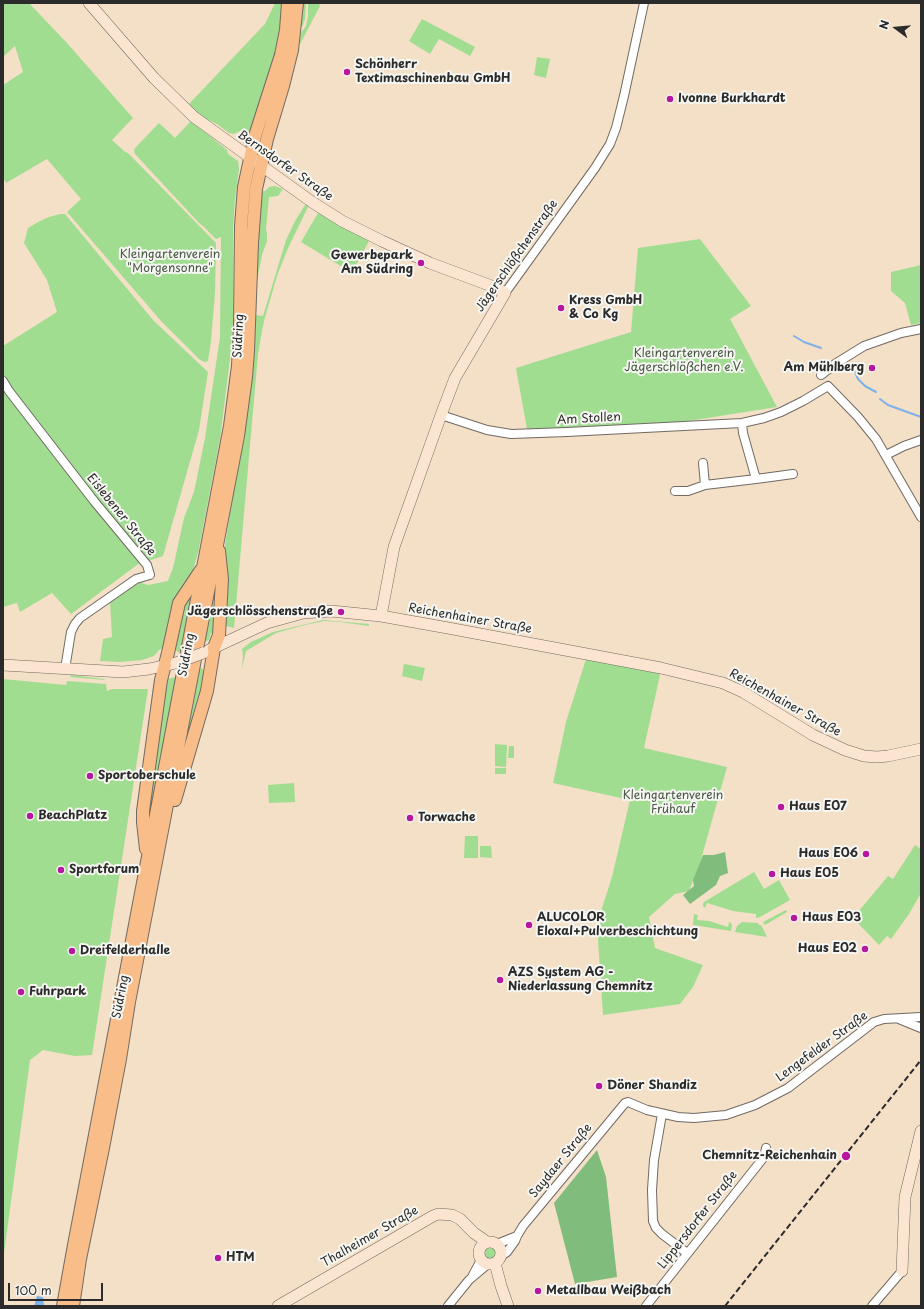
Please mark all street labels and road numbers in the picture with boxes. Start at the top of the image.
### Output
street label: Bernsdorfer Straße [234,128,336,204]
street label: Jägerschlößchenstraße [473,197,561,315]
street label: Südring [231,314,247,358]
street label: Am Stollen [557,410,621,428]
street label: Eislebener Straße [83,471,159,559]
street label: Reichenhainer Straße [407,601,533,637]
street label: Südring [176,632,198,678]
street label: Reichenhainer Straße [727,666,843,740]
street label: Südring [110,974,132,1020]
street label: Lengefelder Straße [773,1009,871,1085]
street label: Saydaer Straße [527,1121,595,1201]
street label: Lippersdorfer Straße [655,1168,741,1272]
street label: Thalheimer Straße [319,1203,421,1271]

